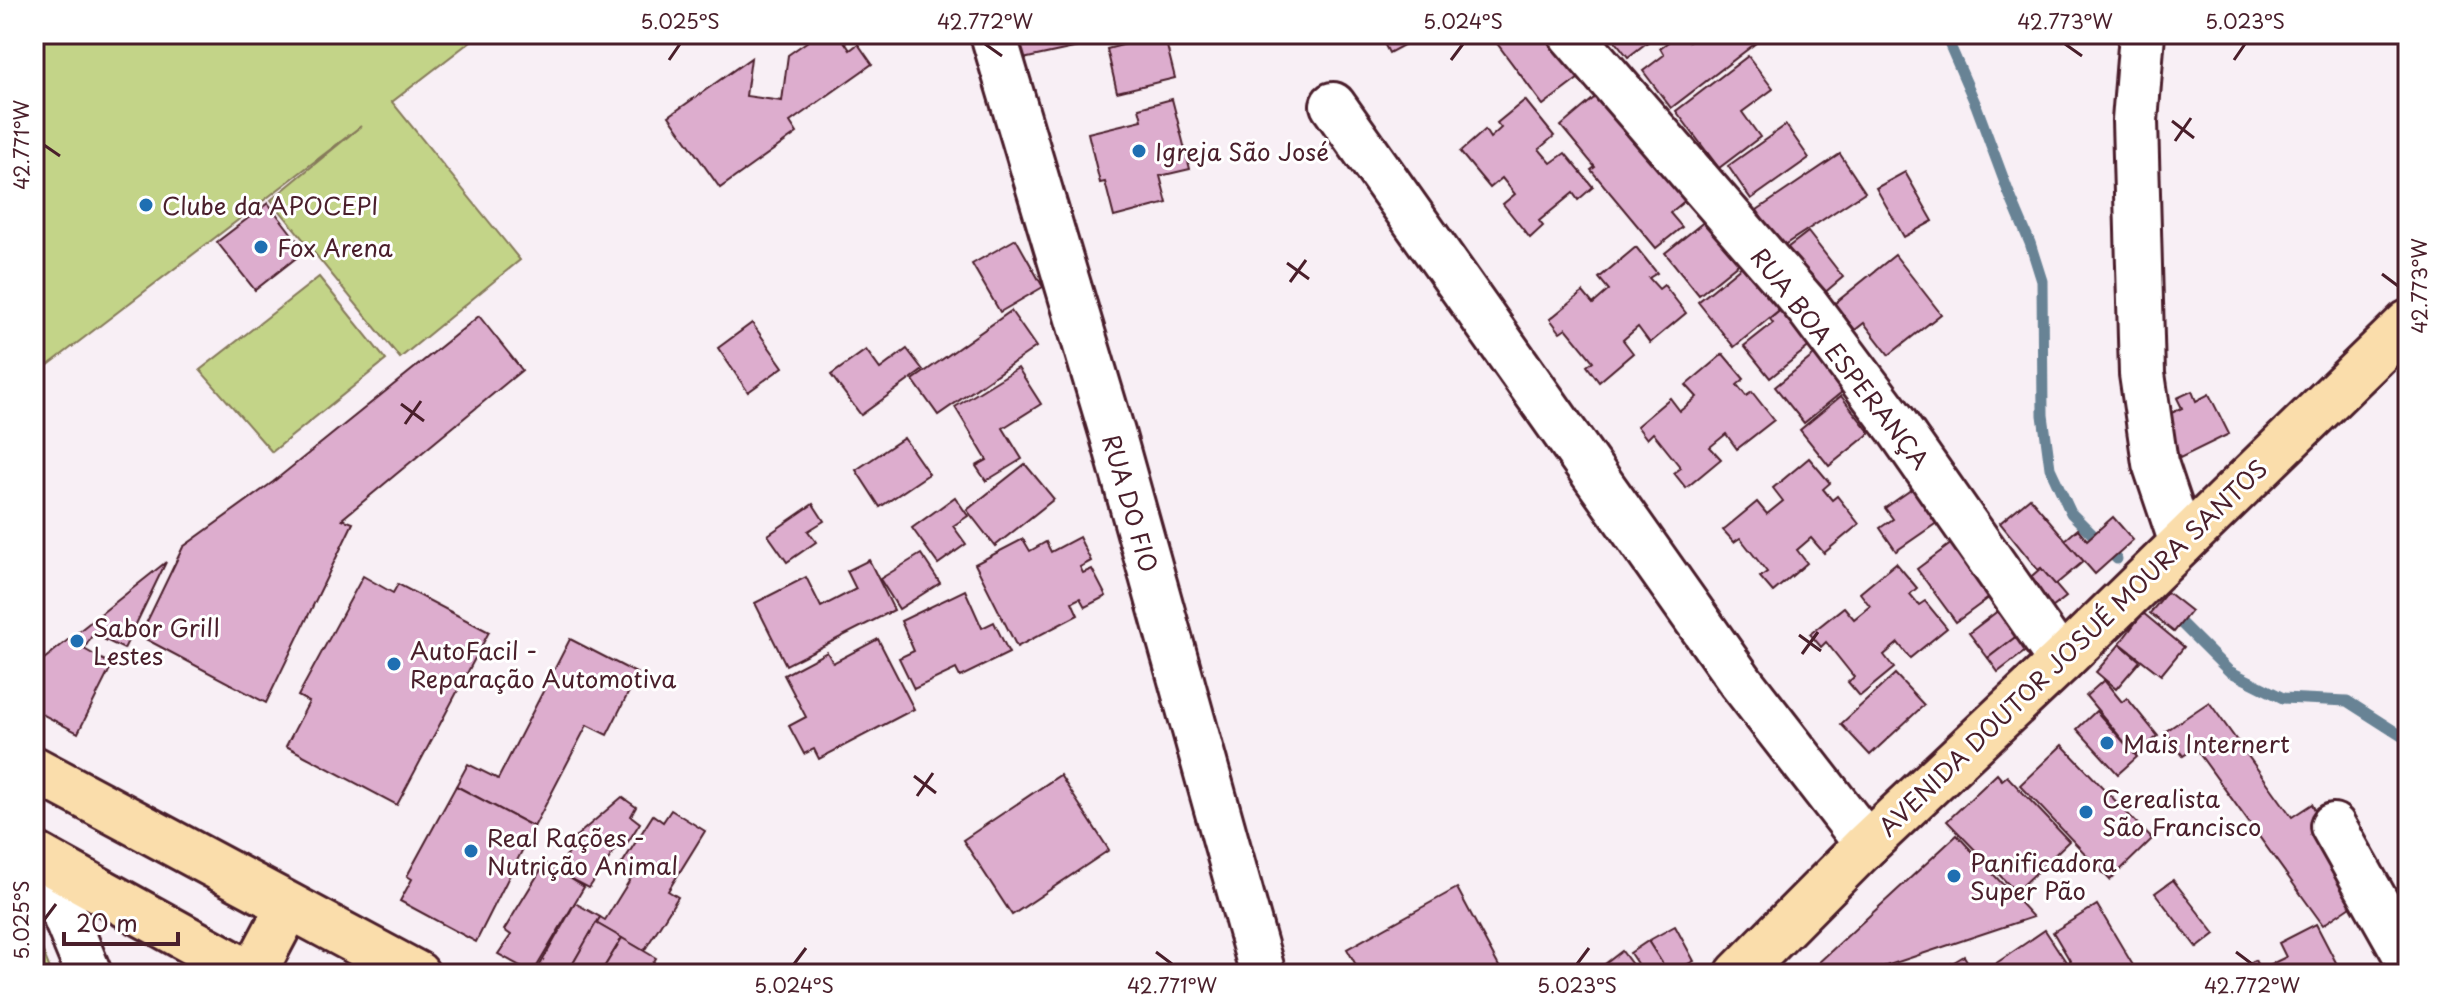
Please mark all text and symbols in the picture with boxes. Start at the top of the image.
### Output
text: 5.025°S [640,6,720,36]
text: 42.772°W [937,6,1034,36]
text: 5.024°S [1423,6,1503,36]
text: 42.773°W [2017,6,2113,36]
text: 5.023°S [2205,6,2285,36]
text: 42.771°W [6,99,36,190]
place label: Igreja São José [1155,133,1329,169]
marker: Igreja São José [1130,142,1148,160]
place label: Clube da APOCEPI [162,187,379,223]
marker: Clube da APOCEPI [137,196,155,214]
place label: Fox Arena [277,229,393,265]
marker: Fox Arena [252,238,270,256]
text: 42.773°W [2404,238,2434,334]
street label: RUA BOA ESPERANÇA [1743,240,1939,476]
street label: RUA DO FIO [1094,430,1168,576]
street label: AVENIDA DOUTOR JOSUÉ MOURA SANTOS [1869,451,2275,843]
place label: Sabor Grill Lestes [93,609,220,673]
marker: Sabor Grill Lestes [68,632,86,650]
place label: AutoFacil - Reparação Automotiva [410,632,676,696]
marker: AutoFacil - Reparação Automotiva [385,655,403,673]
place label: Mais Internert [2123,725,2290,761]
marker: Mais Internert [2098,734,2116,752]
place label: Cerealista São Francisco [2102,780,2261,844]
marker: Cerealista São Francisco [2077,803,2095,821]
place label: Real Rações - Nutrição Animal [487,819,678,883]
marker: Real Rações - Nutrição Animal [462,842,480,860]
place label: Panificadora Super Pão [1970,844,2117,908]
marker: Panificadora Super Pão [1945,867,1963,885]
text: 5.025°S [6,880,36,960]
scale bar [64,896,178,946]
text: 20 m [76,904,138,940]
text: 5.024°S [754,970,834,1000]
text: 42.771°W [1127,970,1218,1000]
text: 5.023°S [1537,970,1617,1000]
text: 42.772°W [2204,970,2301,1000]

